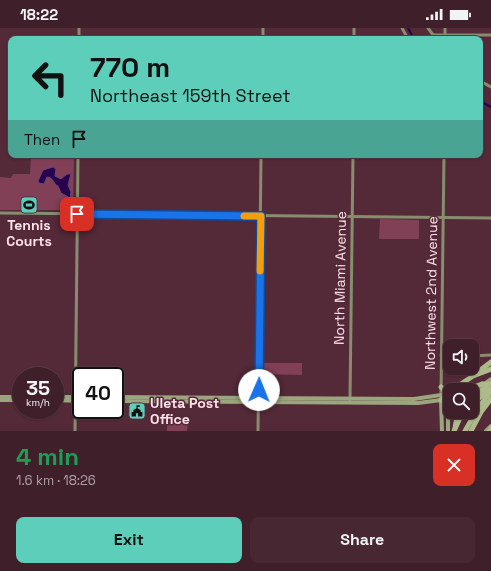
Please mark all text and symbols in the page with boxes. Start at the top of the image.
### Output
text: 18:22 [20,5,58,24]
text: 770 m [90,49,170,85]
icon: left [24,52,76,104]
text: Northeast 159th Street [90,84,291,107]
icon: arrive [68,128,90,150]
text: Then [24,130,60,149]
sports icon: Tennis Courts [19,195,39,215]
pin [60,197,94,231]
icon: arrive [66,203,88,225]
street label: North Miami Avenue [330,211,350,345]
place label: Tennis Courts [6,216,52,250]
street label: Northwest 2nd Avenue [421,216,441,370]
map controls [443,339,479,419]
button: sound [443,339,479,375]
speed limit sign: 40 [72,367,124,419]
position arrow [238,369,280,411]
text: 35 [26,375,50,401]
button: search [443,383,479,419]
place label: Uleta Post Office [150,394,219,428]
text: km/h [26,396,50,409]
public building icon: Uleta Post Office [127,401,147,421]
text: 4 min [16,441,79,472]
button: close [433,444,475,486]
text: 1.6 km · 18:26 [16,472,96,489]
button: Exit [16,517,242,563]
button: Share [250,517,475,563]

